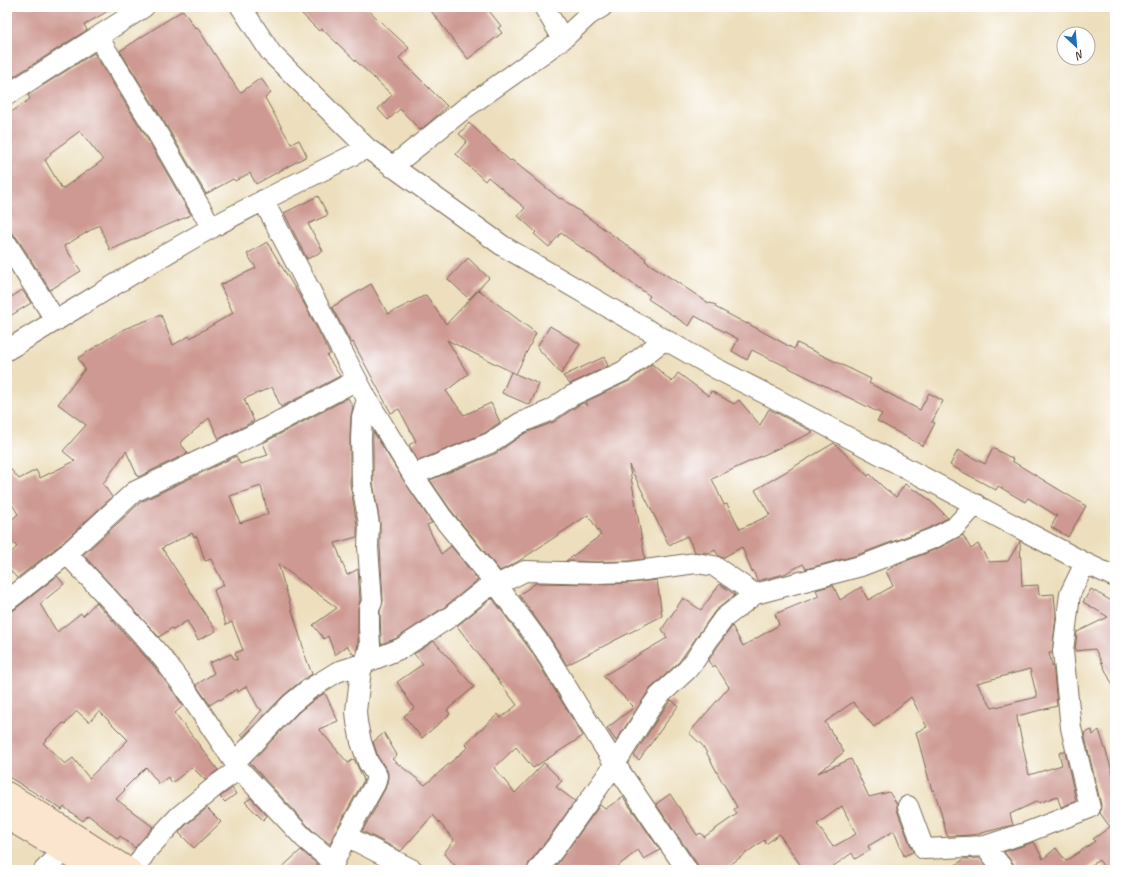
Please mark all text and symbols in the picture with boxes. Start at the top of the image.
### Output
north arrow [1056,26,1096,66]
text: N [1072,47,1087,64]

